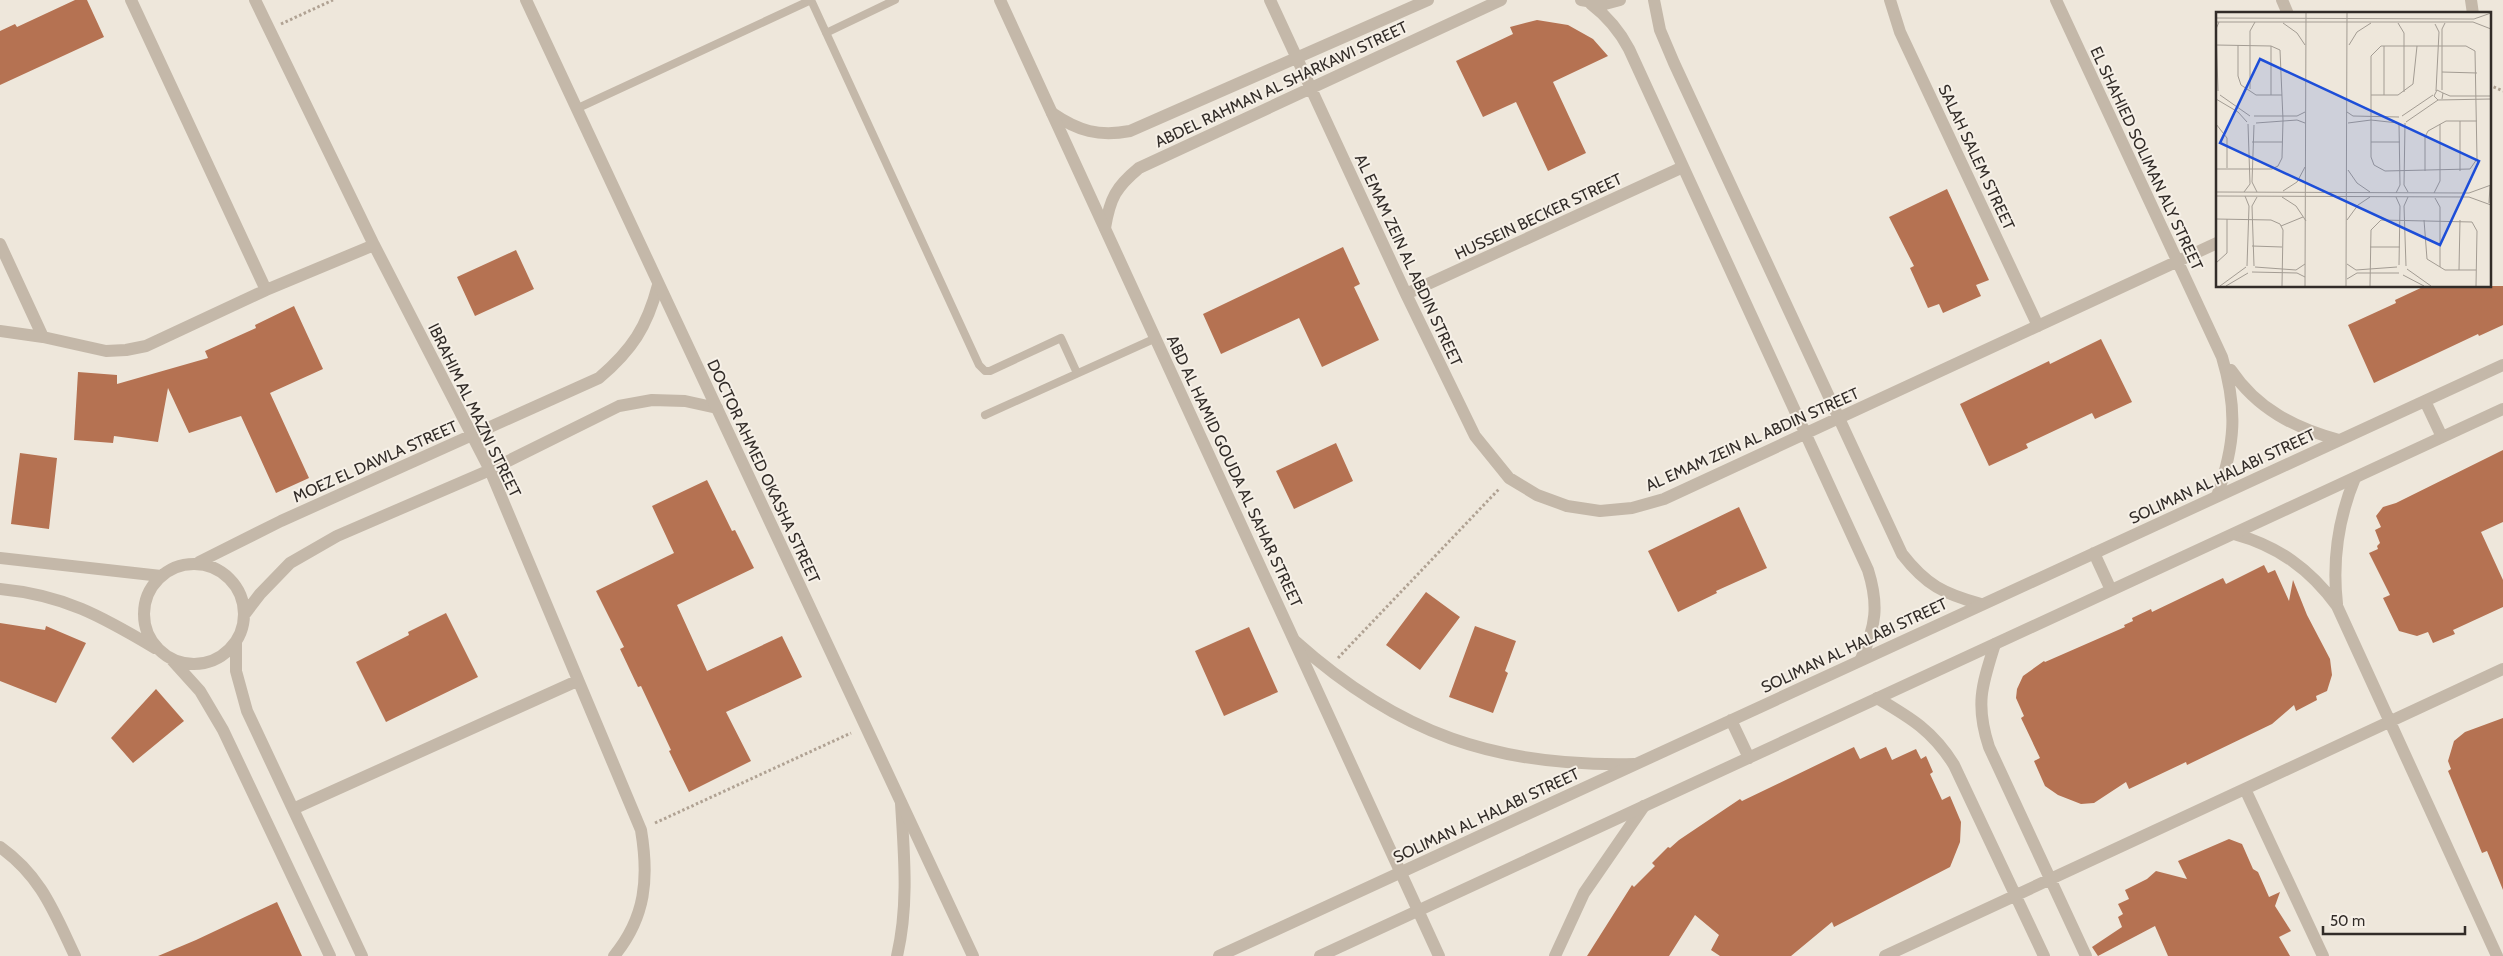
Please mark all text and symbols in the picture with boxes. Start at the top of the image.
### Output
inset map [2216,12,2490,288]
street label: ABDEL RAHMAN AL SHARKAWI STREET [1152,17,1411,151]
street label: EL SHAHIED SOLIMAN ALY STREET [2086,43,2207,273]
street label: SALAH SALEM STREET [1934,81,2019,233]
street label: AL EMAM ZEIN AL ABDIN STREET [1351,151,1466,370]
street label: HUSSEIN BECKER STREET [1452,169,1625,264]
street label: IBRAHIM AL MAZNI STREET [424,320,525,501]
street label: ABD AL HAMID GOUDA AL SAHAR STREET [1163,332,1306,611]
street label: DOCTOR AHMED OKASHA STREET [703,356,824,587]
street label: AL EMAM ZEIN AL ABDIN STREET [1643,383,1862,495]
street label: MOEZ EL DAWLA STREET [290,416,461,506]
street label: SOLIMAN AL HALABI STREET [2126,425,2319,528]
street label: SOLIMAN AL HALABI STREET [1758,594,1951,697]
street label: SOLIMAN AL HALABI STREET [1390,764,1583,867]
scale bar [2323,904,2466,936]
text: 50 m [2330,912,2365,930]

